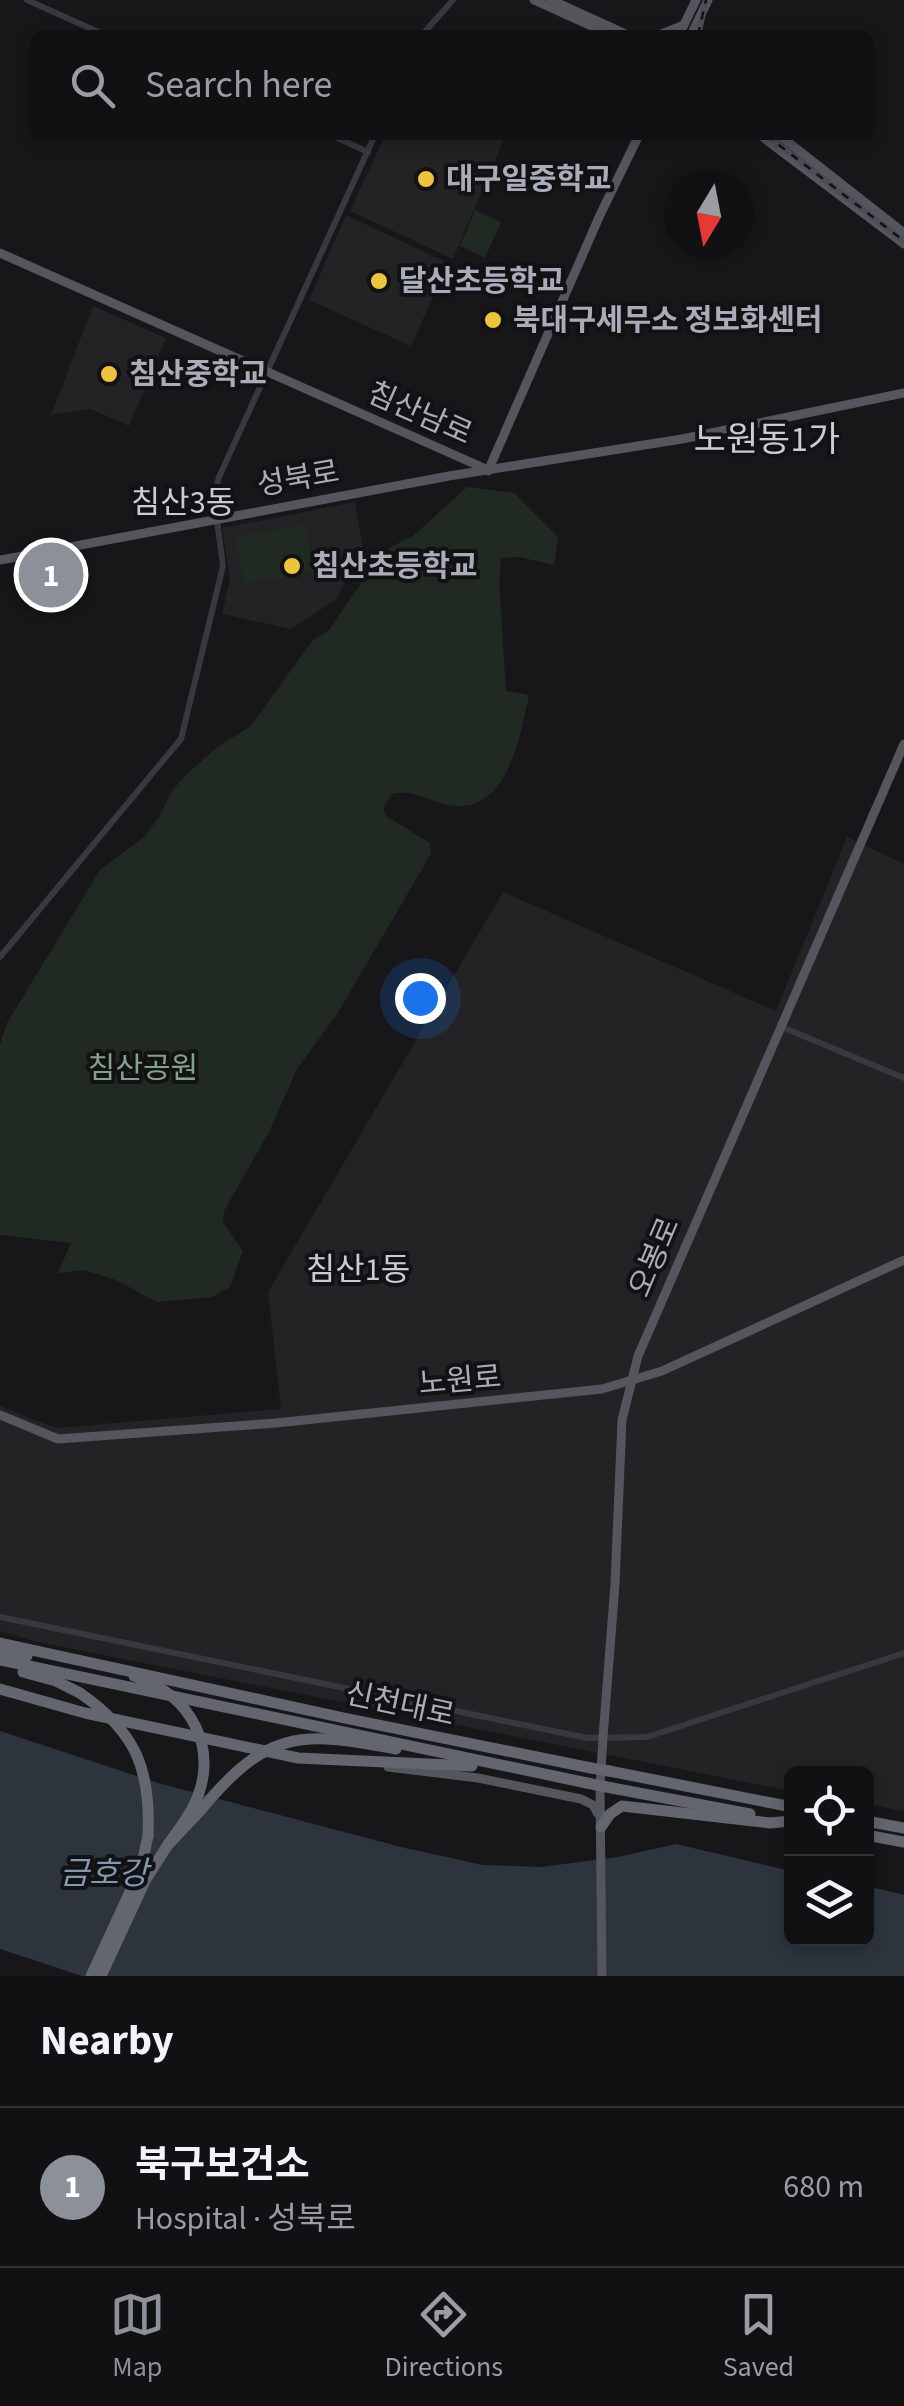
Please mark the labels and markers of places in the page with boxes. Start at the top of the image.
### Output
place label: 대구일중학교 [446,158,612,201]
marker: 대구일중학교 [415,168,437,190]
place label: 달산초등학교 [399,260,565,303]
marker: 달산초등학교 [368,270,390,292]
place label: 북대구세무소 정보화센터 [513,299,823,342]
marker: 북대구세무소 정보화센터 [482,309,504,331]
place label: 침산중학교 [129,353,267,396]
marker: 침산중학교 [98,363,120,385]
pin: 1 [18,538,84,612]
place label: 침산초등학교 [312,545,478,588]
marker: 침산초등학교 [281,555,303,577]

